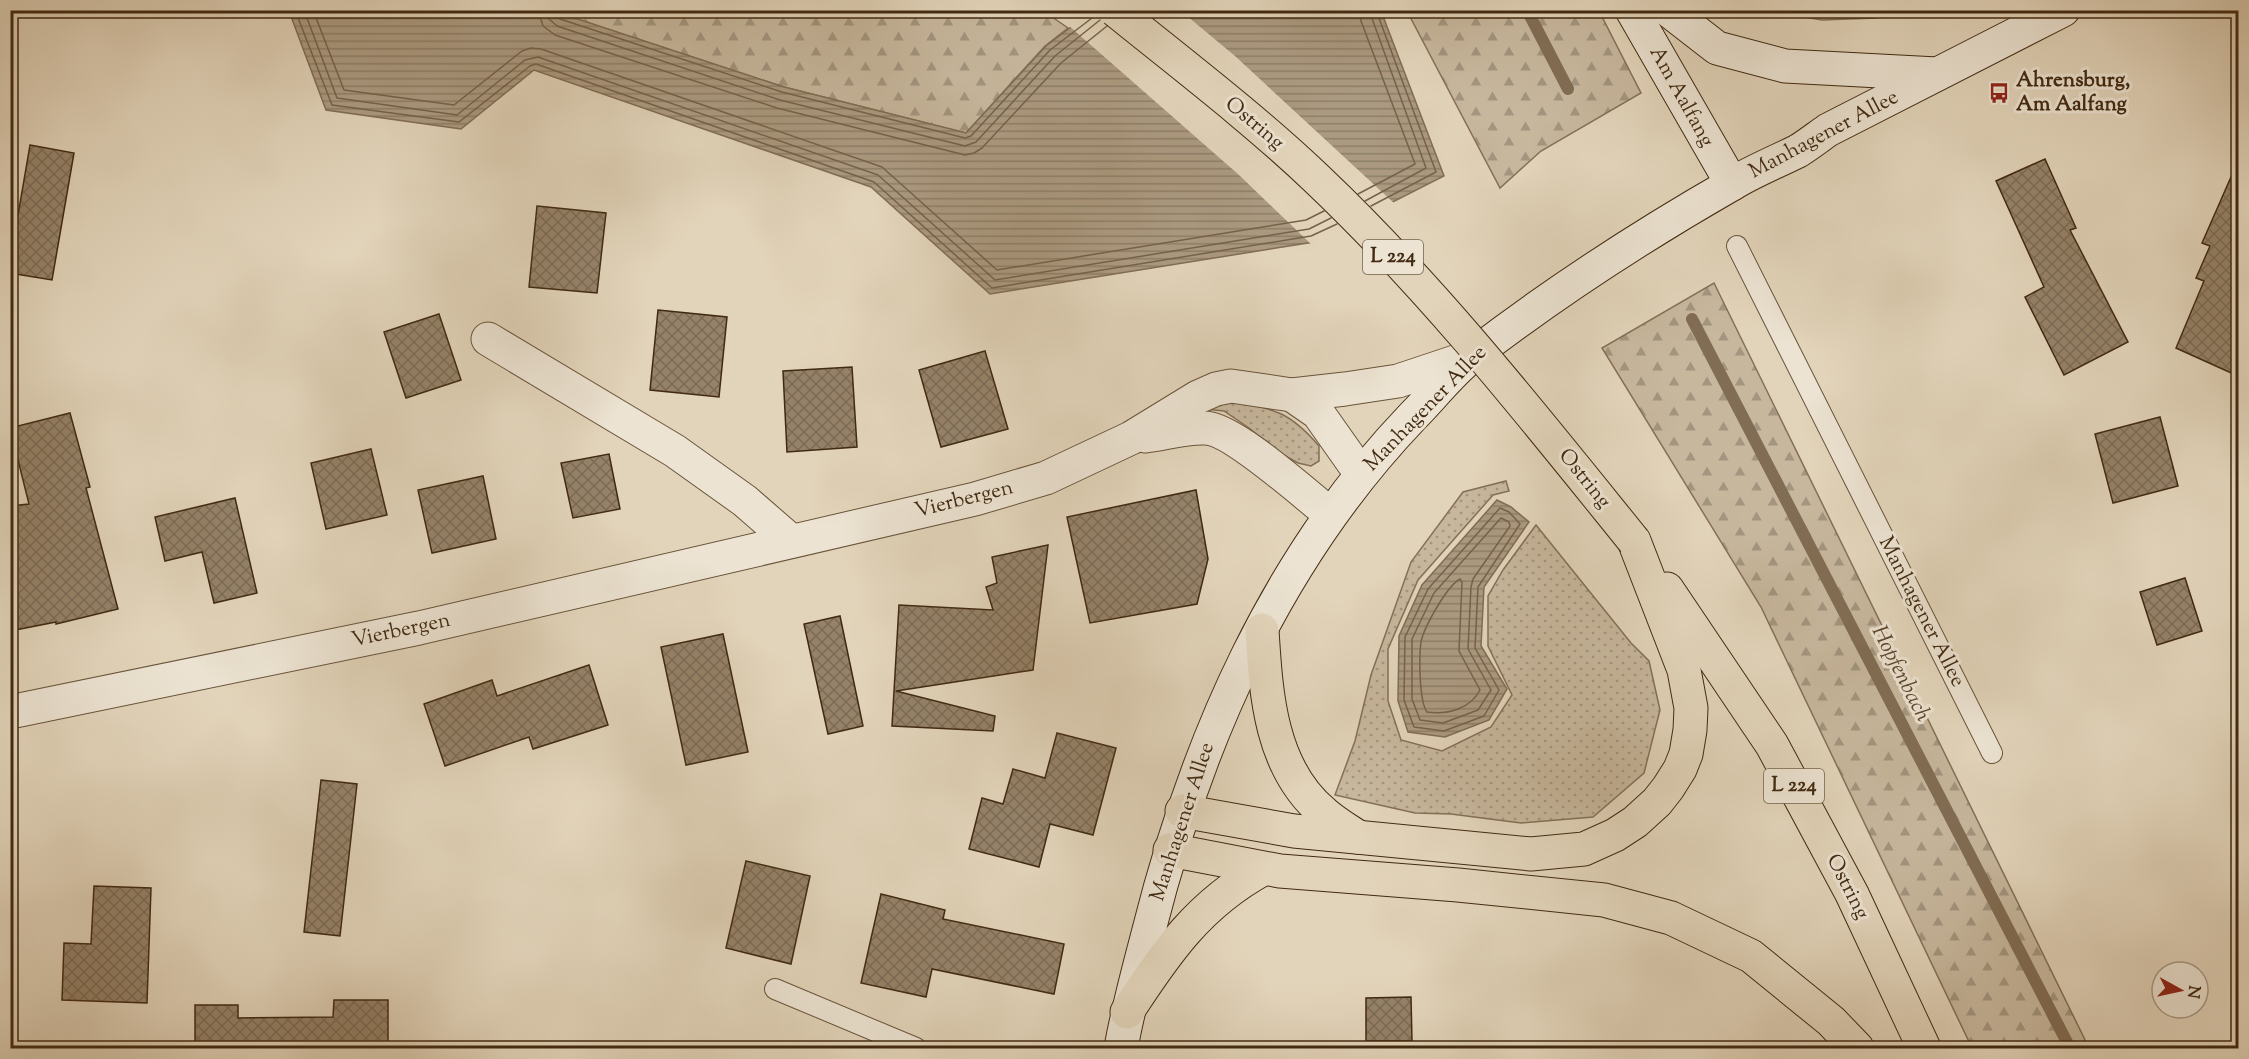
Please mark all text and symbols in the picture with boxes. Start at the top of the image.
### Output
street label: Am Aalfang [1641,41,1721,153]
place label: Ahrensburg, Am Aalfang [2016,66,2130,120]
bus stop icon: Ahrensburg, Am Aalfang [1987,81,2011,105]
street label: Manhagener Allee [1744,83,1904,187]
street label: Ostring [1218,90,1290,158]
road number: L 224 [1363,240,1423,274]
street label: Manhagener Allee [1358,339,1494,479]
street label: Ostring [1550,442,1618,516]
street label: Vierbergen [912,473,1016,527]
street label: Manhagener Allee [1870,531,1972,693]
street label: Vierbergen [349,606,453,656]
water label: Hopfenbach [1862,620,1938,728]
street label: Manhagener Allee [1143,739,1223,905]
road number: L 224 [1764,769,1824,803]
street label: Ostring [1818,849,1876,925]
north arrow [2150,960,2210,1020]
text: N [2180,984,2205,1000]

